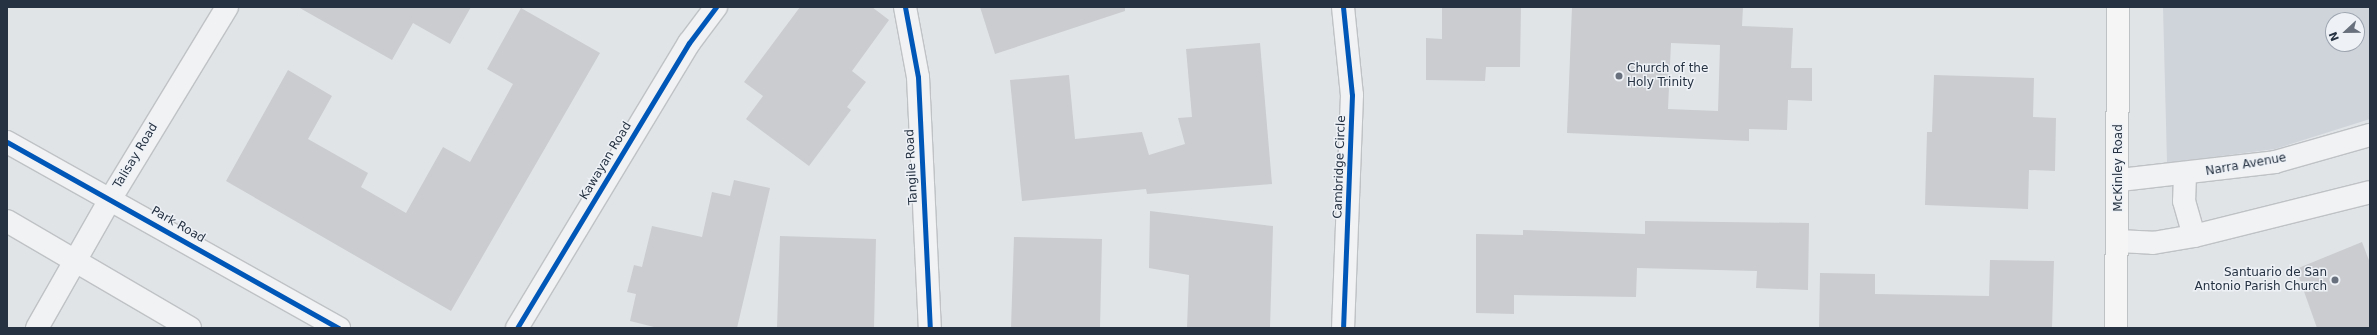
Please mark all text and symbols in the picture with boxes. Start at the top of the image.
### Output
north arrow [2325,12,2365,52]
text: N [2327,30,2342,43]
place label: Church of the Holy Trinity [1627,62,1708,90]
marker: Church of the Holy Trinity [1614,71,1624,81]
street label: Cambridge Circle [1331,115,1349,219]
street label: Kawayan Road [577,120,635,202]
street label: Talisay Road [111,121,161,191]
street label: McKinley Road [2112,124,2126,212]
street label: Tangile Road [903,129,921,205]
street label: Narra Avenue [2205,151,2287,179]
street label: Park Road [148,204,208,246]
place label: Santuario de San Antonio Parish Church [2195,266,2327,294]
marker: Santuario de San Antonio Parish Church [2330,275,2340,285]

